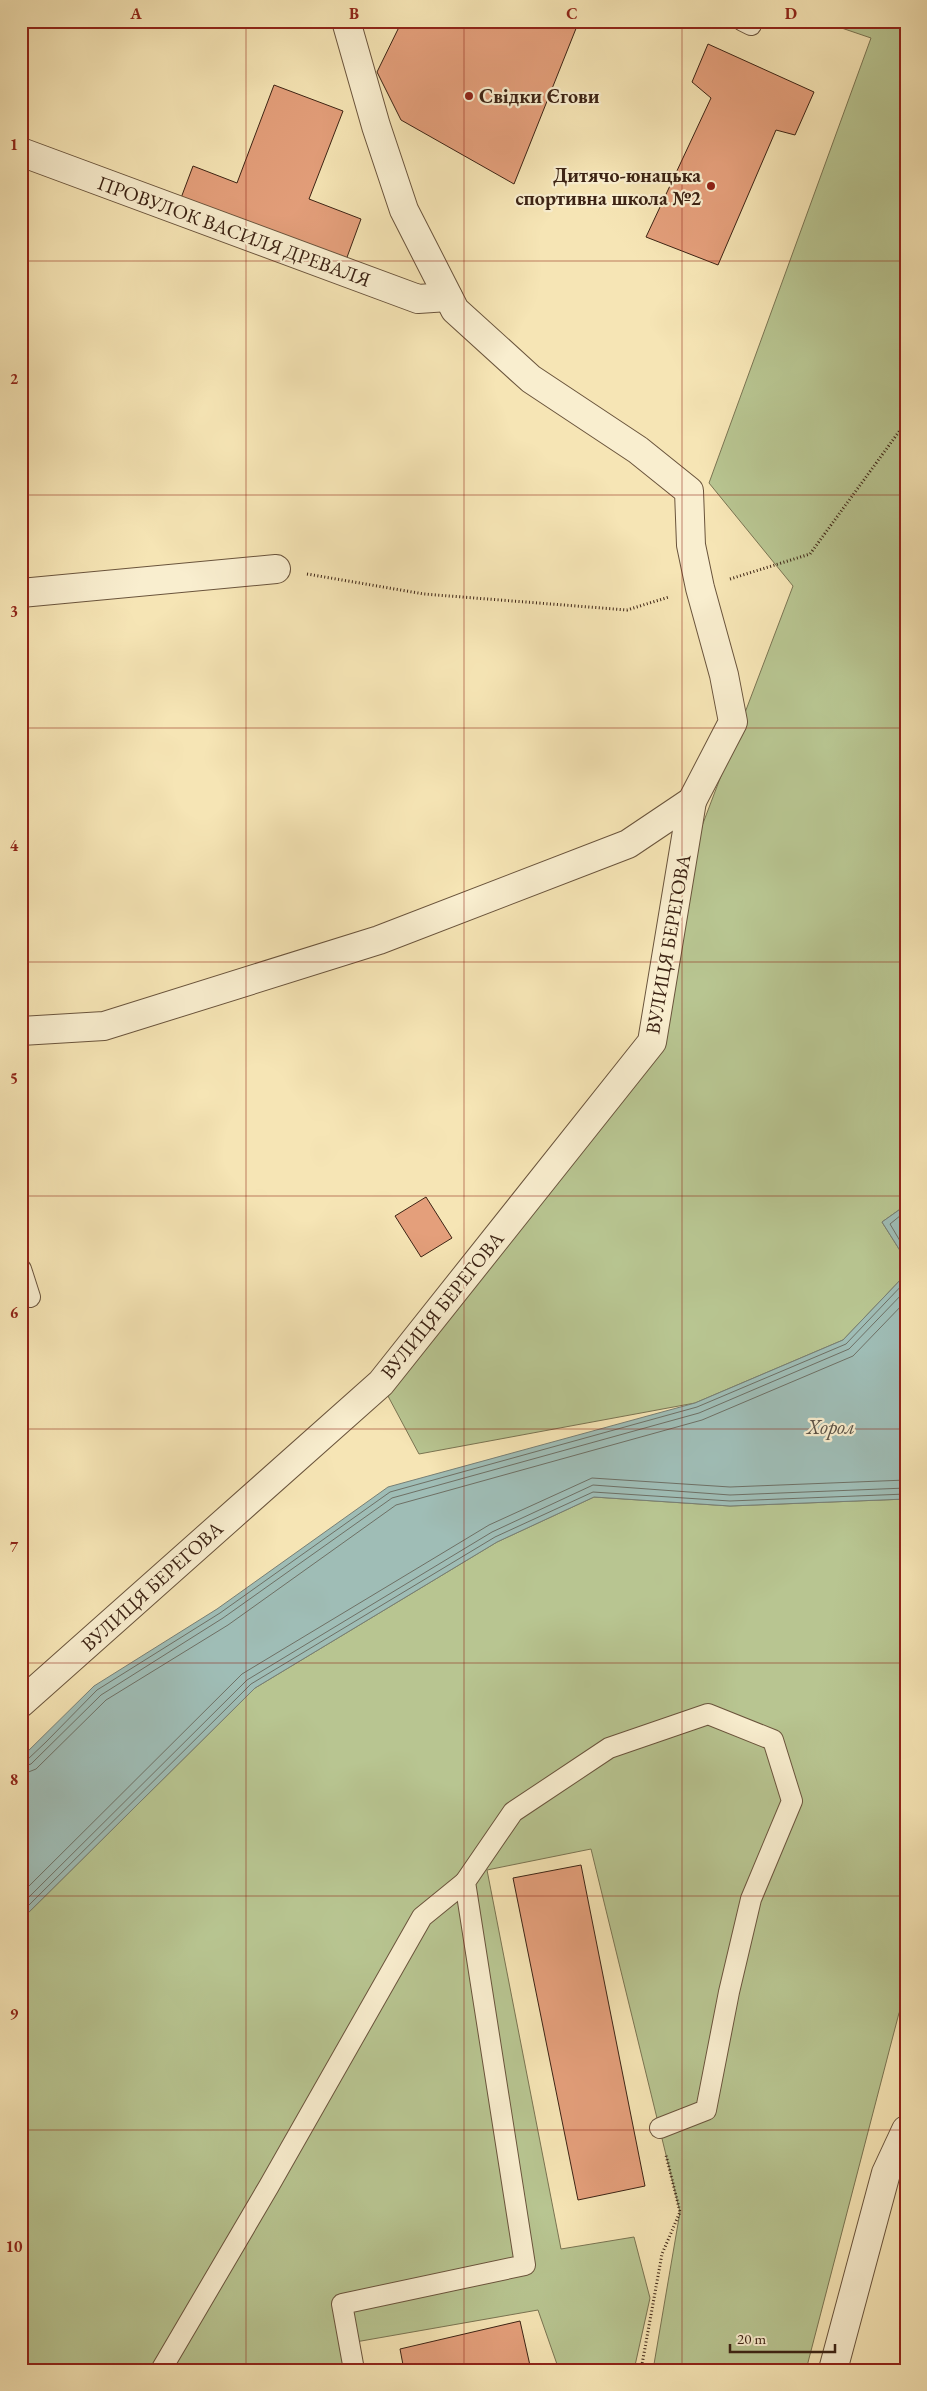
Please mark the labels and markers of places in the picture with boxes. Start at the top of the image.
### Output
place label: Свідки Єгови [479,83,600,109]
marker: Свідки Єгови [463,90,475,102]
place label: Дитячо-юнацька спортивна школа №2 [515,162,701,211]
marker: Дитячо-юнацька спортивна школа №2 [705,180,717,192]

